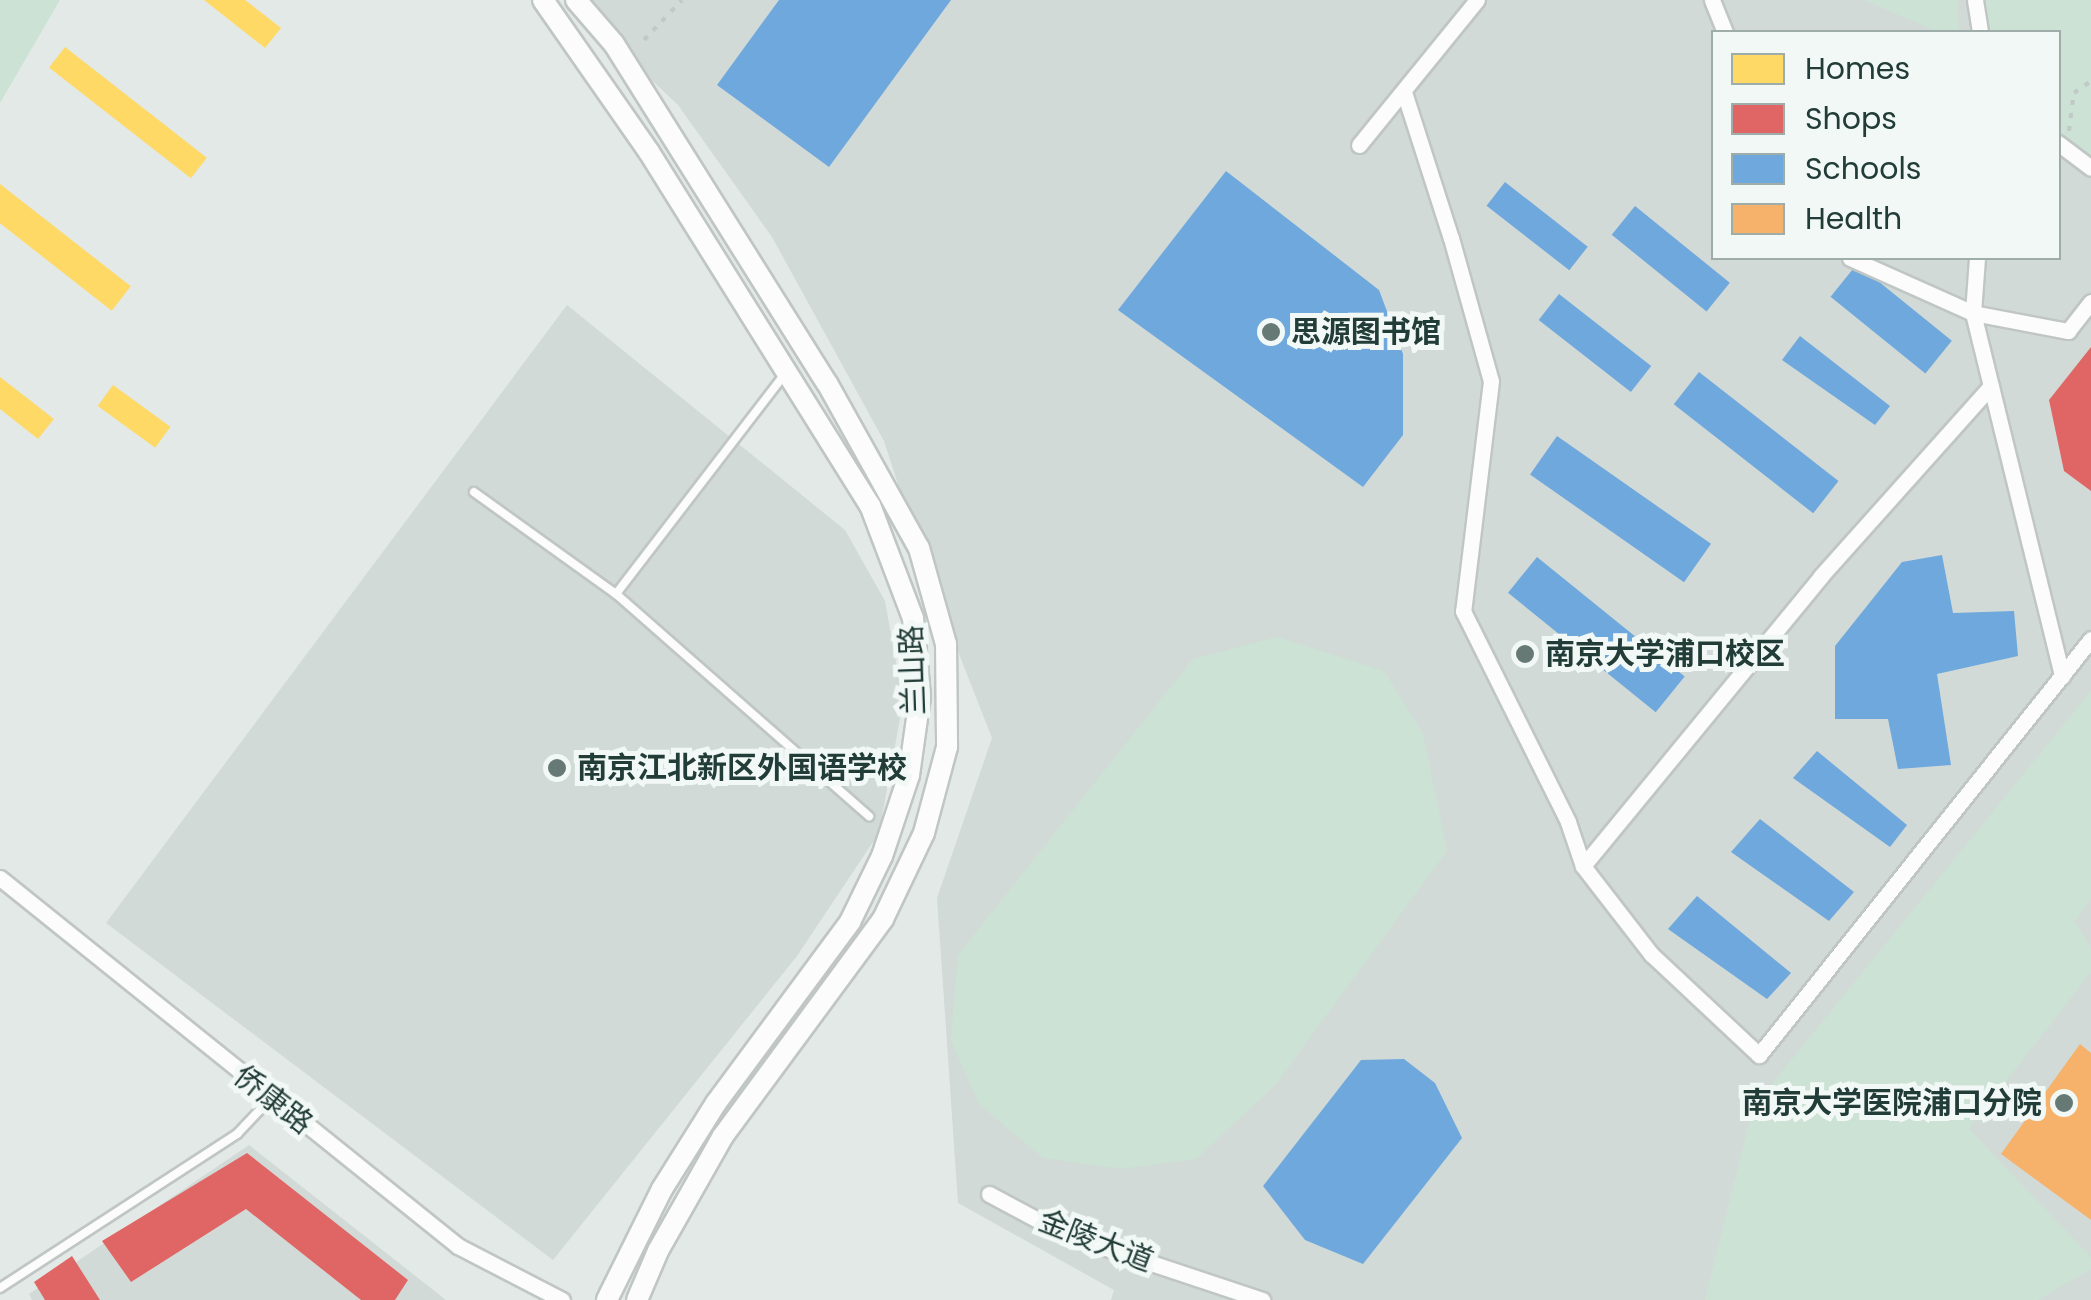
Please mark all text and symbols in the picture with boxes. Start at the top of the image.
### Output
legend [1711,30,2061,260]
text: Homes [1805,47,1910,90]
text: Shops [1805,97,1897,140]
text: Schools [1805,147,1921,190]
text: Health [1805,197,1902,240]
place label: 思源图书馆 [1291,314,1441,350]
marker: 思源图书馆 [1260,321,1282,343]
street label: 兰山路 [893,624,933,716]
place label: 南京大学浦口校区 [1545,636,1785,672]
marker: 南京大学浦口校区 [1514,643,1536,665]
place label: 南京江北新区外国语学校 [577,750,907,786]
marker: 南京江北新区外国语学校 [546,757,568,779]
street label: 侨康路 [226,1058,320,1142]
place label: 南京大学医院浦口分院 [1742,1085,2042,1121]
marker: 南京大学医院浦口分院 [2051,1090,2077,1116]
street label: 金陵大道 [1034,1203,1158,1279]

